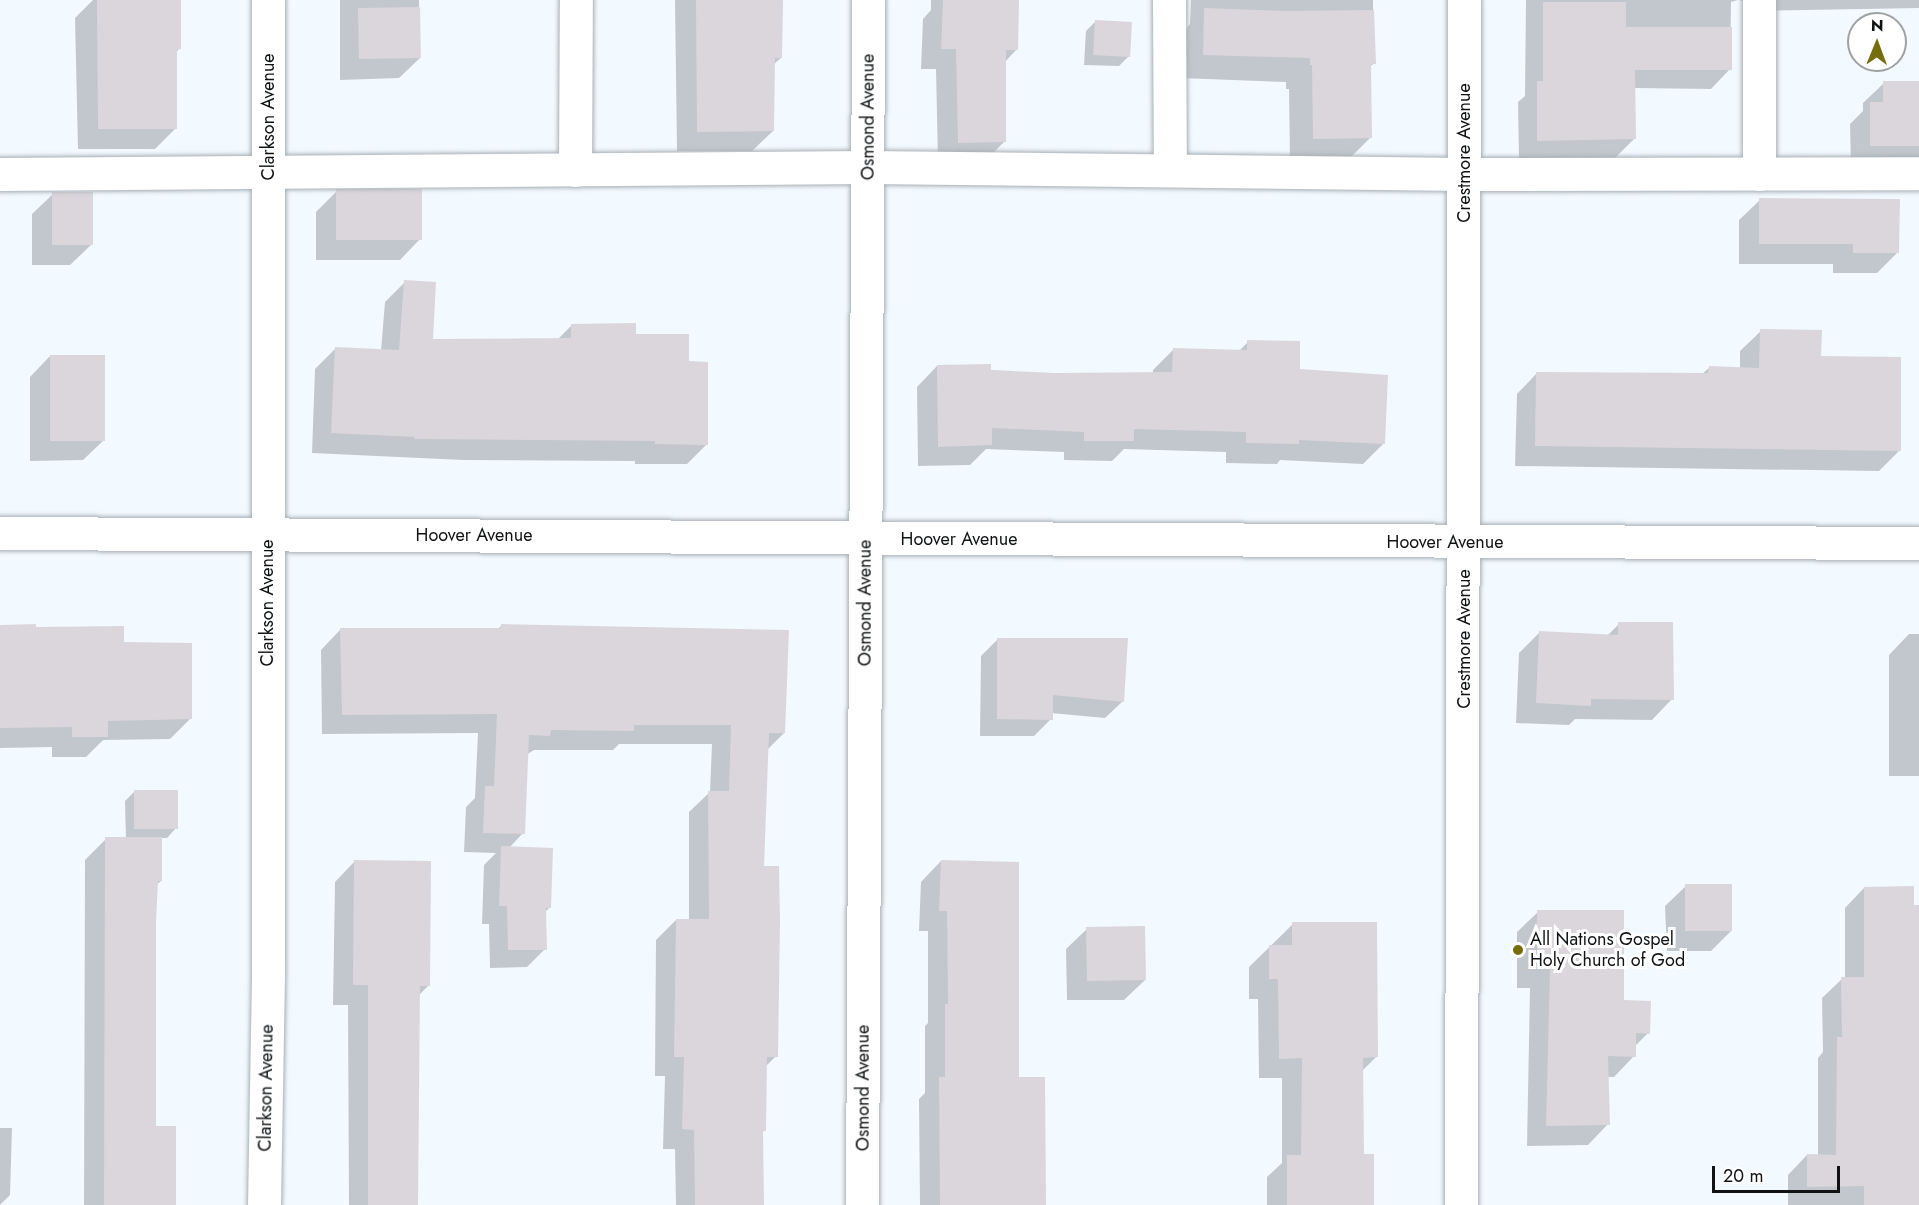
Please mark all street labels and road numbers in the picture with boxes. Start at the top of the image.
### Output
street label: Clarkson Avenue [257,53,279,181]
street label: Osmond Avenue [857,54,879,180]
street label: Crestmore Avenue [1453,83,1475,223]
street label: Hoover Avenue [416,524,532,546]
street label: Hoover Avenue [901,528,1017,550]
street label: Hoover Avenue [1387,531,1503,553]
street label: Clarkson Avenue [256,539,278,667]
street label: Osmond Avenue [854,540,876,666]
street label: Crestmore Avenue [1453,569,1475,709]
street label: Clarkson Avenue [254,1024,278,1152]
street label: Osmond Avenue [852,1025,874,1151]

